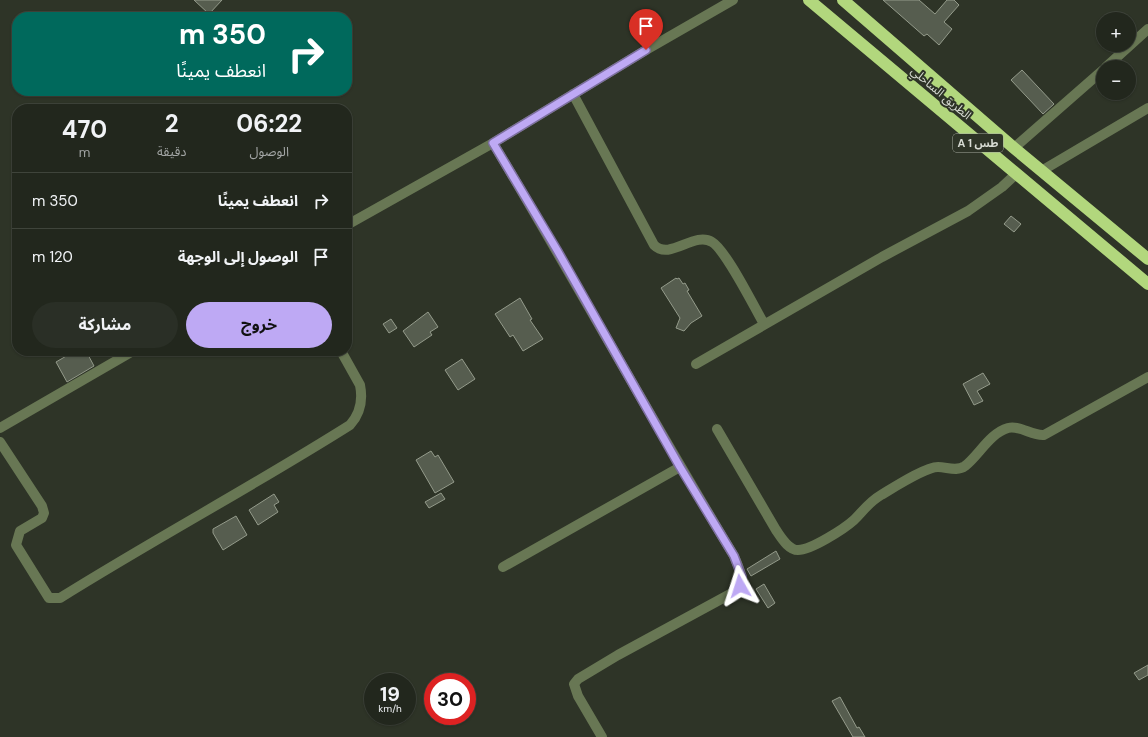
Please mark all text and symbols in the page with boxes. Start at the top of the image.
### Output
pin [629,9,663,50]
map controls [1096,12,1136,100]
button: + [1096,12,1136,52]
icon: arrive [635,15,657,37]
text: 350 m [179,16,266,53]
icon: right [280,28,332,80]
text: انعطف يمينًا [176,59,266,83]
button: − [1096,60,1136,100]
street label: الطريق الساحلي [906,63,975,125]
text: 2 [165,108,179,139]
text: 06:22 [236,108,302,139]
text: 470 [62,114,107,145]
road number: A 1 طس [953,134,1003,152]
text: دقيقة [157,143,187,160]
text: الوصول [249,143,289,160]
text: m [79,144,90,161]
icon: right [310,190,332,212]
text: 350 m [32,191,78,211]
text: انعطف يمينًا [218,191,298,211]
icon: arrive [310,246,332,268]
text: 120 m [32,247,73,267]
text: الوصول إلى الوجهة [178,247,298,267]
button: مشاركة [32,302,178,348]
button: خروج [186,302,332,348]
position arrow [719,565,761,607]
speed limit sign: 30 [424,673,476,725]
text: 19 [380,681,400,707]
text: km/h [378,702,402,715]

